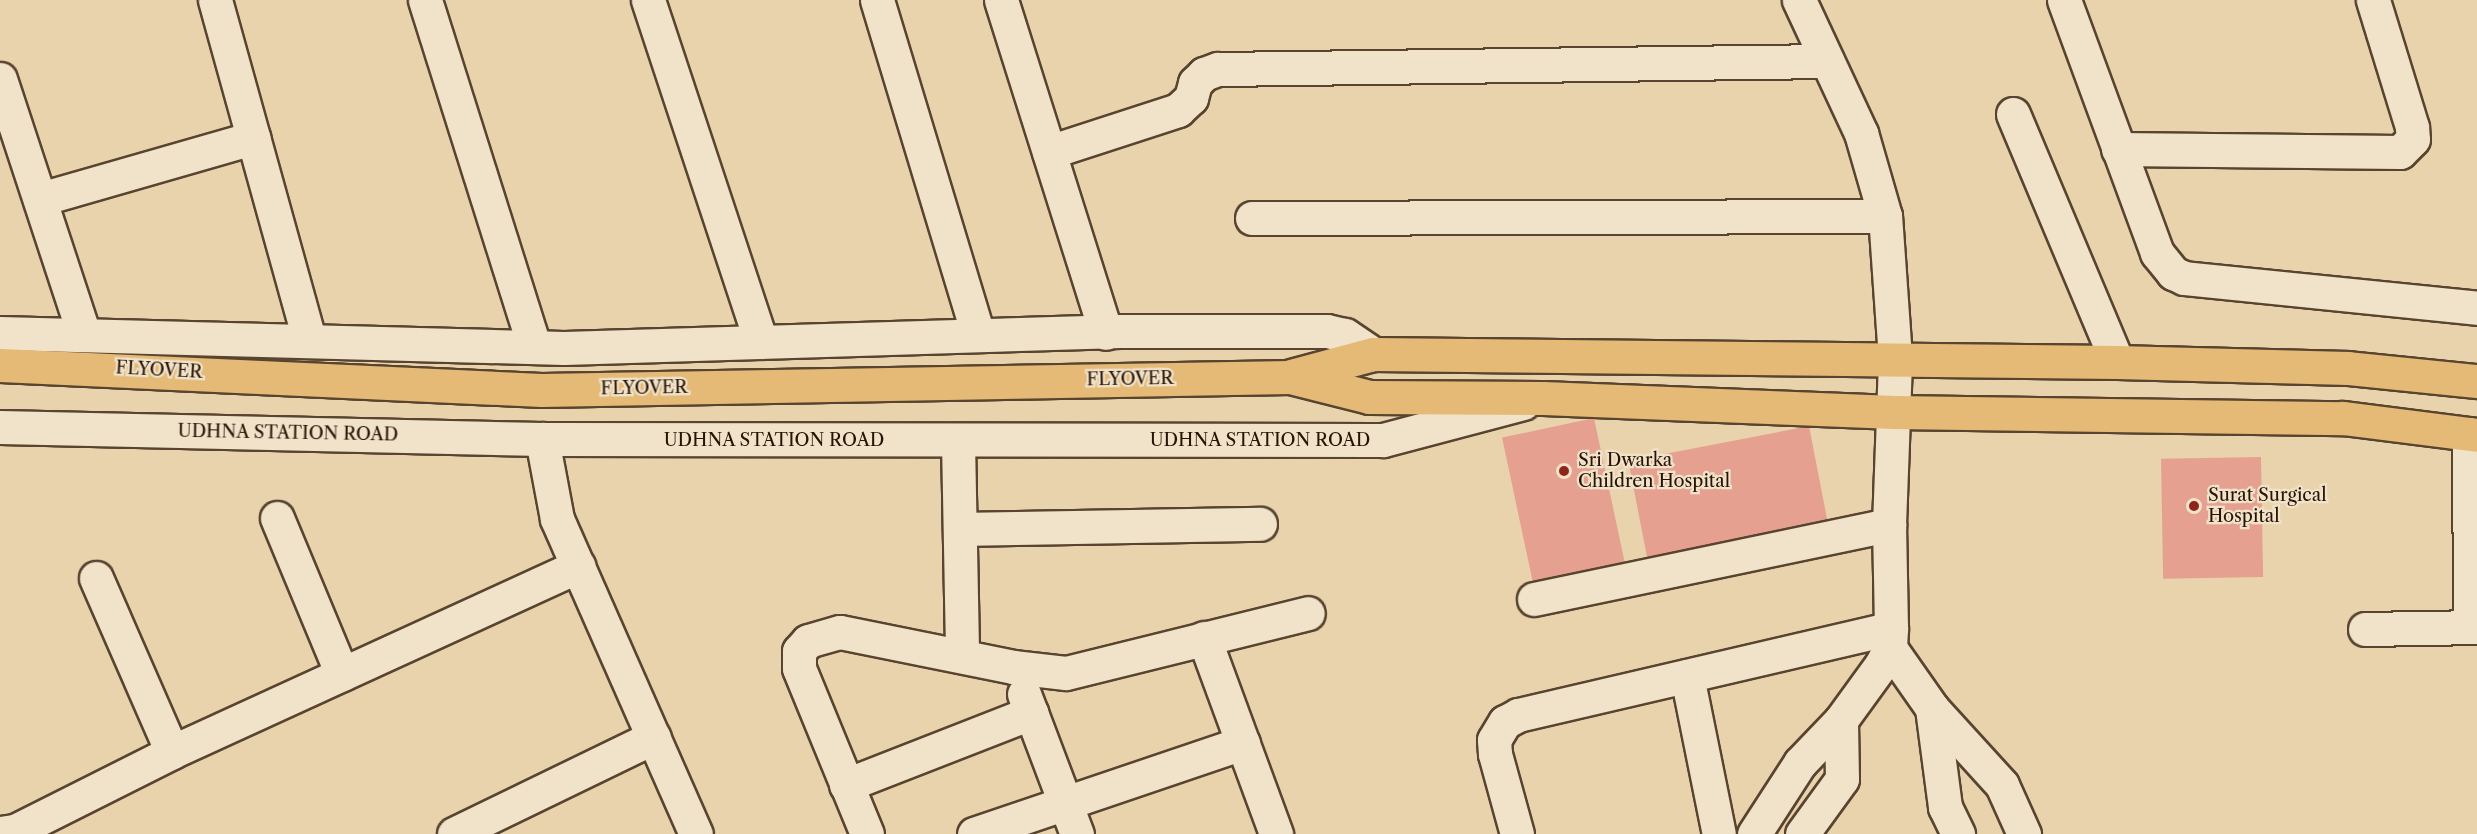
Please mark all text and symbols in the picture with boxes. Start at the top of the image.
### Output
street label: FLYOVER [115,357,203,383]
street label: FLYOVER [1086,367,1174,391]
street label: FLYOVER [600,376,688,400]
street label: UDHNA STATION ROAD [177,420,399,446]
street label: UDHNA STATION ROAD [663,429,885,451]
street label: UDHNA STATION ROAD [1149,429,1371,451]
place label: Sri Dwarka Children Hospital [1578,450,1730,492]
marker: Sri Dwarka Children Hospital [1555,462,1573,480]
place label: Surat Surgical Hospital [2208,485,2327,528]
marker: Surat Surgical Hospital [2185,497,2203,515]

